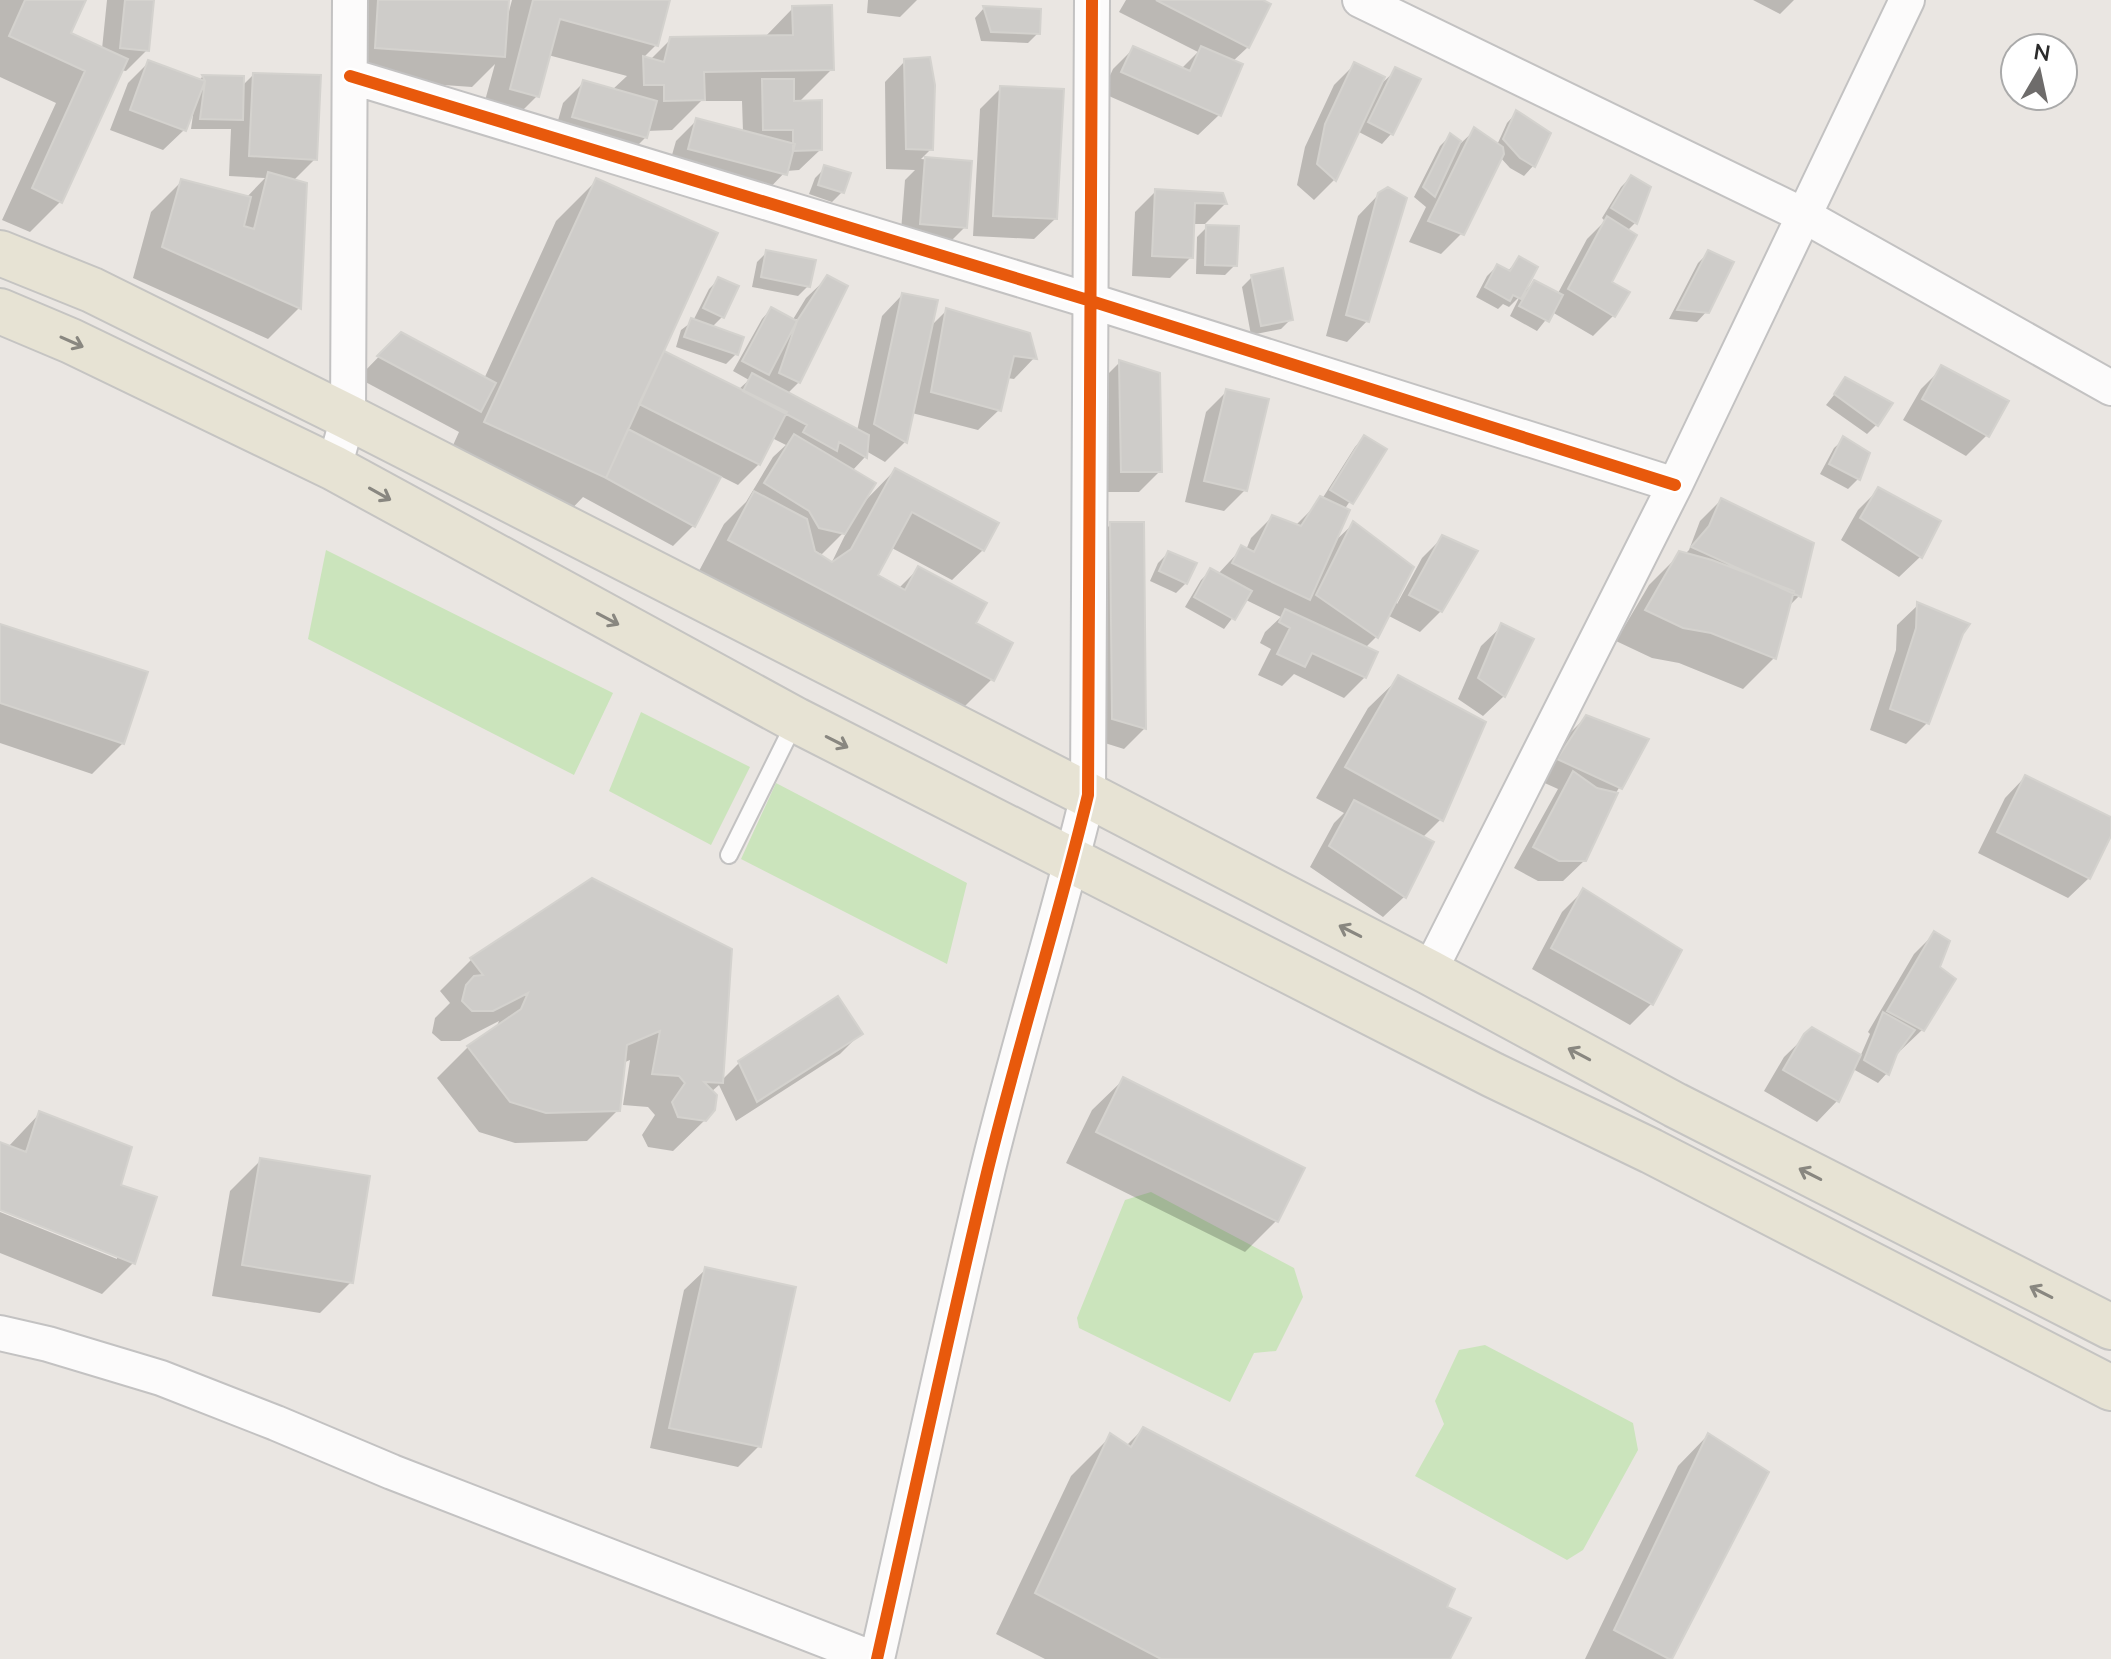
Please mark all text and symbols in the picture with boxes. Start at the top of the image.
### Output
north arrow [1999,32,2079,112]
text: N [2031,37,2052,69]
one-way arrow [59,335,84,350]
one-way arrow [368,486,392,502]
one-way arrow [596,611,619,627]
one-way arrow [825,734,849,750]
one-way arrow [1339,923,1362,938]
one-way arrow [1568,1045,1592,1061]
one-way arrow [1798,1166,1822,1181]
one-way arrow [2030,1284,2054,1299]

